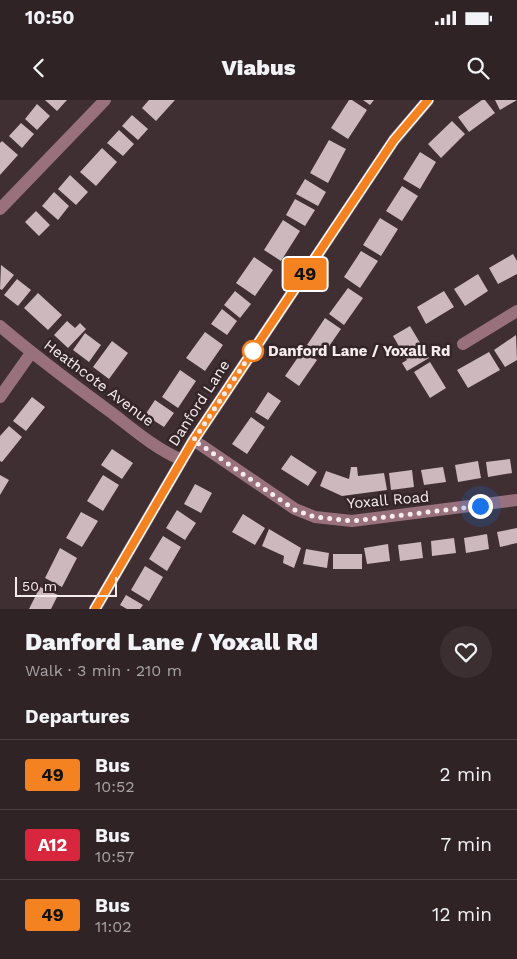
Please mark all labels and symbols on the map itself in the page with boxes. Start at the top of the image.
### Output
line badge: 49 [282,258,328,290]
street label: Heathcote Avenue [40,336,158,430]
marker: Danford Lane / Yoxall Rd [242,340,264,362]
place label: Danford Lane / Yoxall Rd [268,342,450,360]
street label: Danford Lane [164,357,234,449]
street label: Yoxall Road [346,487,430,513]
your location [468,494,493,519]
scale bar [15,574,118,597]

